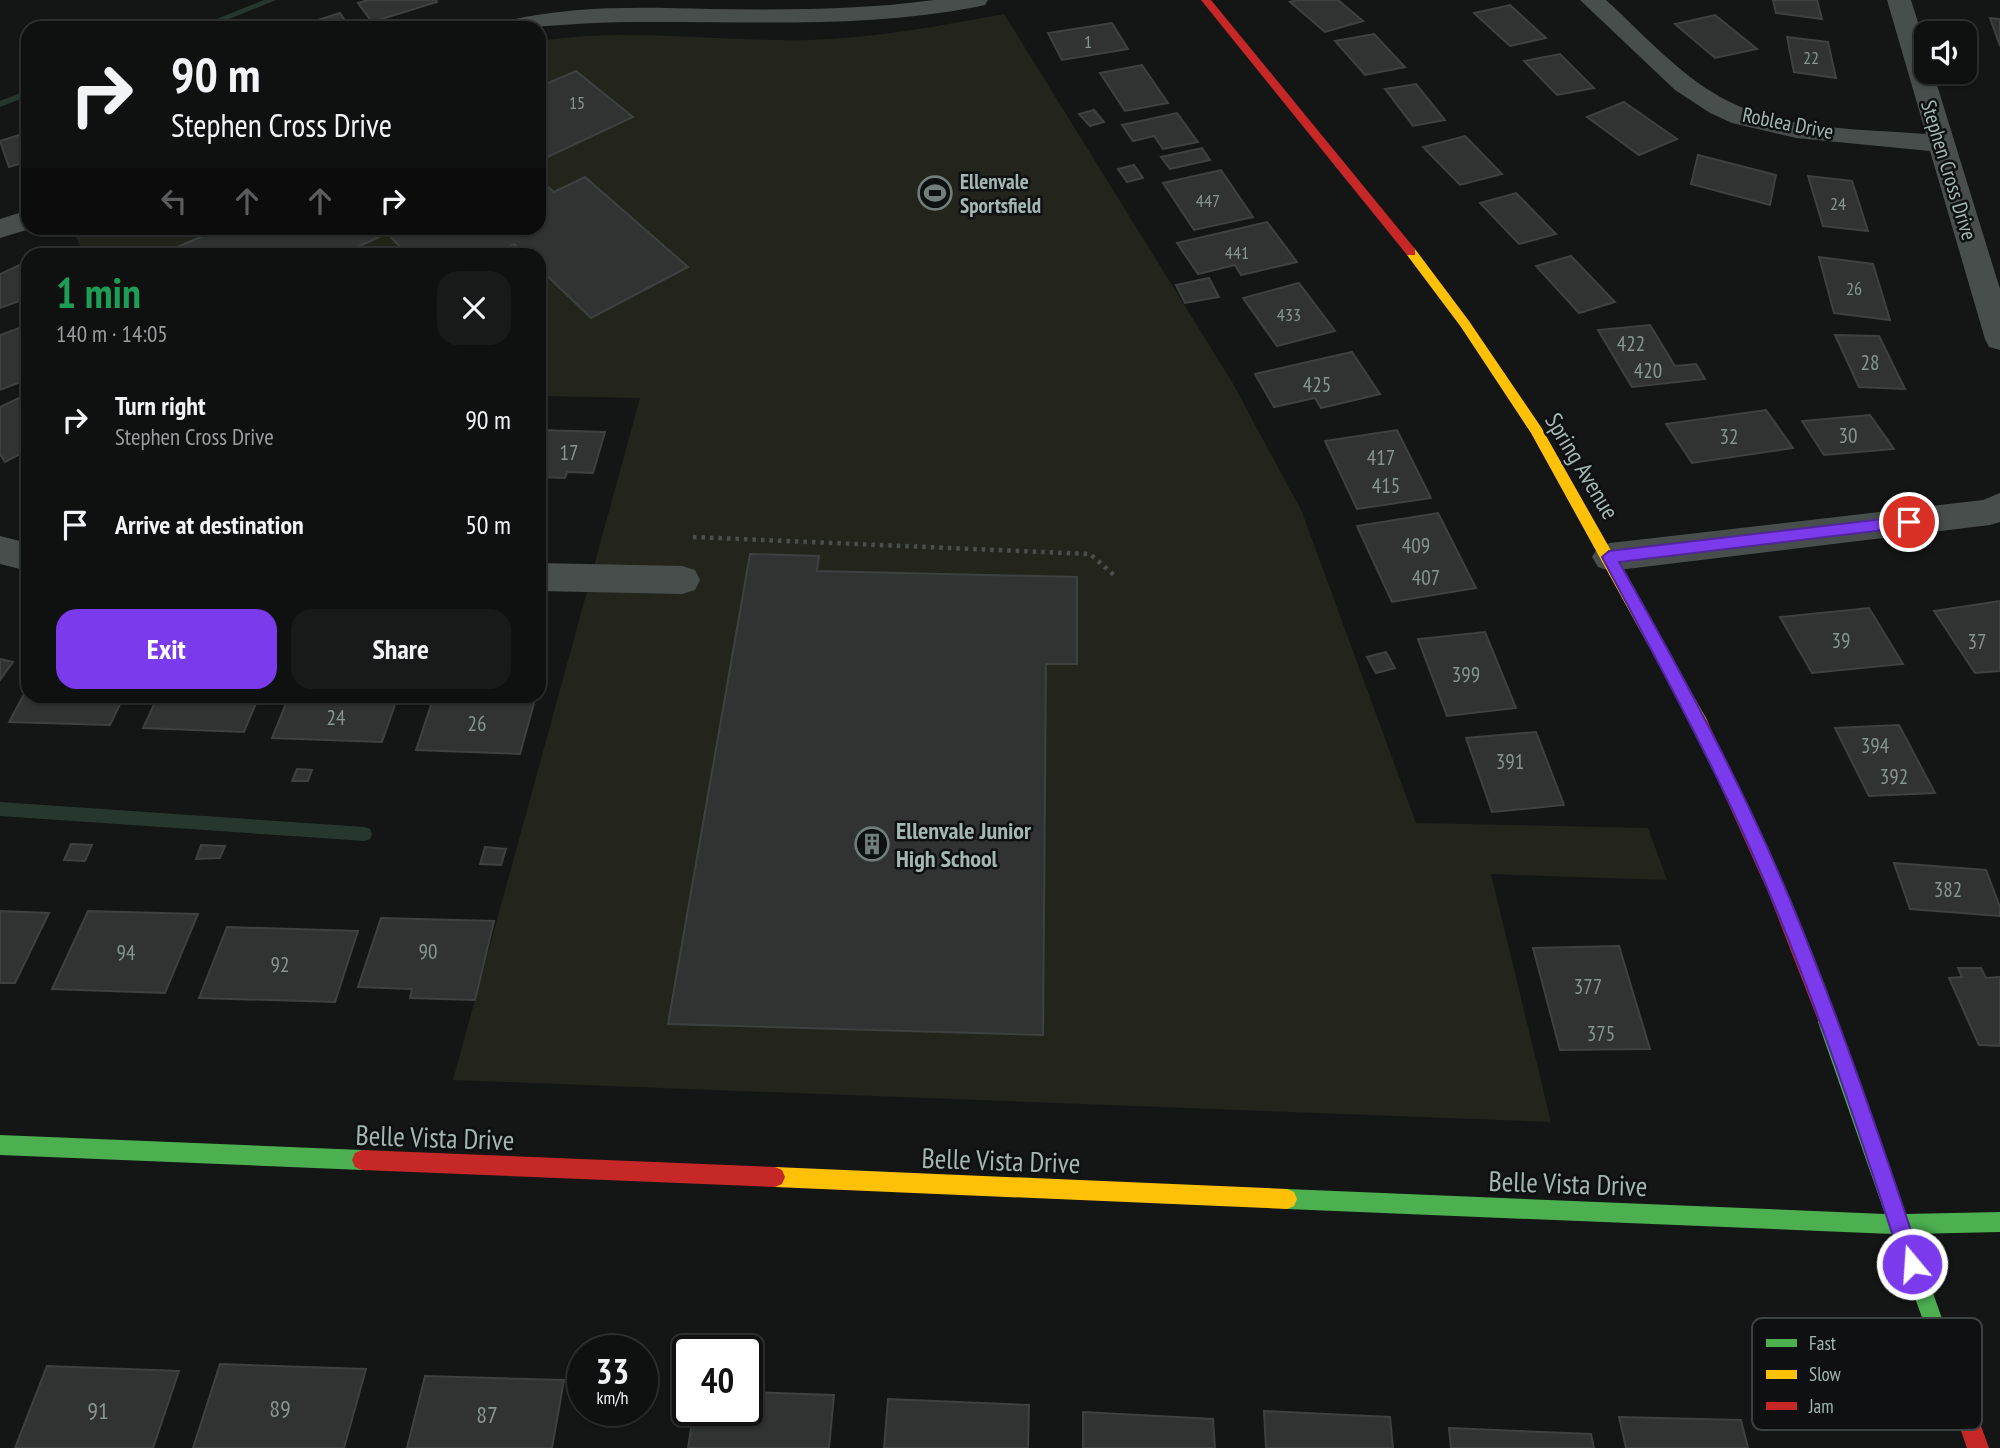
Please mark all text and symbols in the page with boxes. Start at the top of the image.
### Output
map controls [1914,21,1977,84]
button: sound [1914,21,1977,84]
house number: 1 [1084,30,1092,53]
text: 90 m [171,42,260,106]
house number: 22 [1803,46,1819,69]
icon: right [56,49,147,140]
house number: 15 [569,91,585,114]
street label: Stephen Cross Drive [1915,97,1983,243]
street label: Roblea Drive [1740,101,1836,145]
text: Stephen Cross Drive [171,104,392,146]
place label: Ellenvale Sportsfield [960,168,1041,219]
sports icon: Ellenvale Sportsfield [916,174,954,212]
icon: left [155,182,193,220]
icon: ahead [228,182,266,220]
icon: ahead [301,182,339,220]
icon: right [374,182,412,220]
house number: 447 [1196,189,1220,212]
house number: 24 [1830,192,1846,215]
house number: 441 [1225,241,1249,264]
text: 1 min [56,265,141,320]
button: close [437,271,511,345]
house number: 26 [1846,277,1862,300]
house number: 433 [1277,303,1301,326]
text: 140 m · 14:05 [56,319,168,348]
house number: 422 [1617,330,1645,357]
house number: 28 [1861,349,1879,376]
house number: 420 [1634,357,1662,384]
house number: 425 [1303,371,1331,398]
text: Turn right [115,389,206,422]
icon: right [56,401,94,439]
text: 90 m [465,403,511,436]
street label: Spring Avenue [1538,407,1626,525]
text: Stephen Cross Drive [115,422,274,451]
house number: 30 [1839,422,1857,449]
house number: 32 [1720,423,1738,450]
house number: 17 [560,439,578,466]
house number: 417 [1367,444,1395,471]
house number: 415 [1372,472,1400,499]
pin [1879,492,1939,552]
icon: arrive [1890,503,1928,541]
icon: arrive [56,506,94,544]
text: Arrive at destination [115,508,304,541]
text: 50 m [465,508,511,541]
house number: 409 [1402,532,1430,559]
house number: 407 [1412,564,1440,591]
button: Exit [56,609,277,689]
button: Share [291,609,511,689]
house number: 39 [1832,627,1850,654]
house number: 37 [1968,628,1986,655]
house number: 399 [1452,661,1480,688]
house number: 24 [327,704,346,731]
house number: 26 [468,710,486,737]
house number: 394 [1861,732,1890,759]
house number: 391 [1496,748,1524,775]
house number: 392 [1880,763,1908,790]
place label: Ellenvale Junior High School [896,815,1032,874]
building icon: Ellenvale Junior High School [853,825,891,863]
house number: 382 [1934,876,1962,903]
house number: 90 [419,938,437,965]
house number: 94 [117,939,136,966]
house number: 92 [271,951,289,978]
house number: 377 [1574,973,1602,1000]
house number: 375 [1587,1020,1615,1047]
street label: Belle Vista Drive [355,1116,515,1158]
street label: Belle Vista Drive [921,1139,1081,1181]
street label: Belle Vista Drive [1488,1162,1648,1204]
position arrow [1875,1227,1949,1301]
legend [1752,1318,1982,1430]
text: Fast [1809,1331,1837,1355]
speed limit sign: 40 [672,1335,763,1426]
text: 33 [596,1348,629,1394]
text: Slow [1809,1362,1842,1386]
text: km/h [597,1386,628,1409]
house number: 89 [269,1393,291,1424]
text: Jam [1808,1394,1834,1418]
house number: 91 [87,1395,109,1426]
house number: 87 [476,1399,498,1430]

